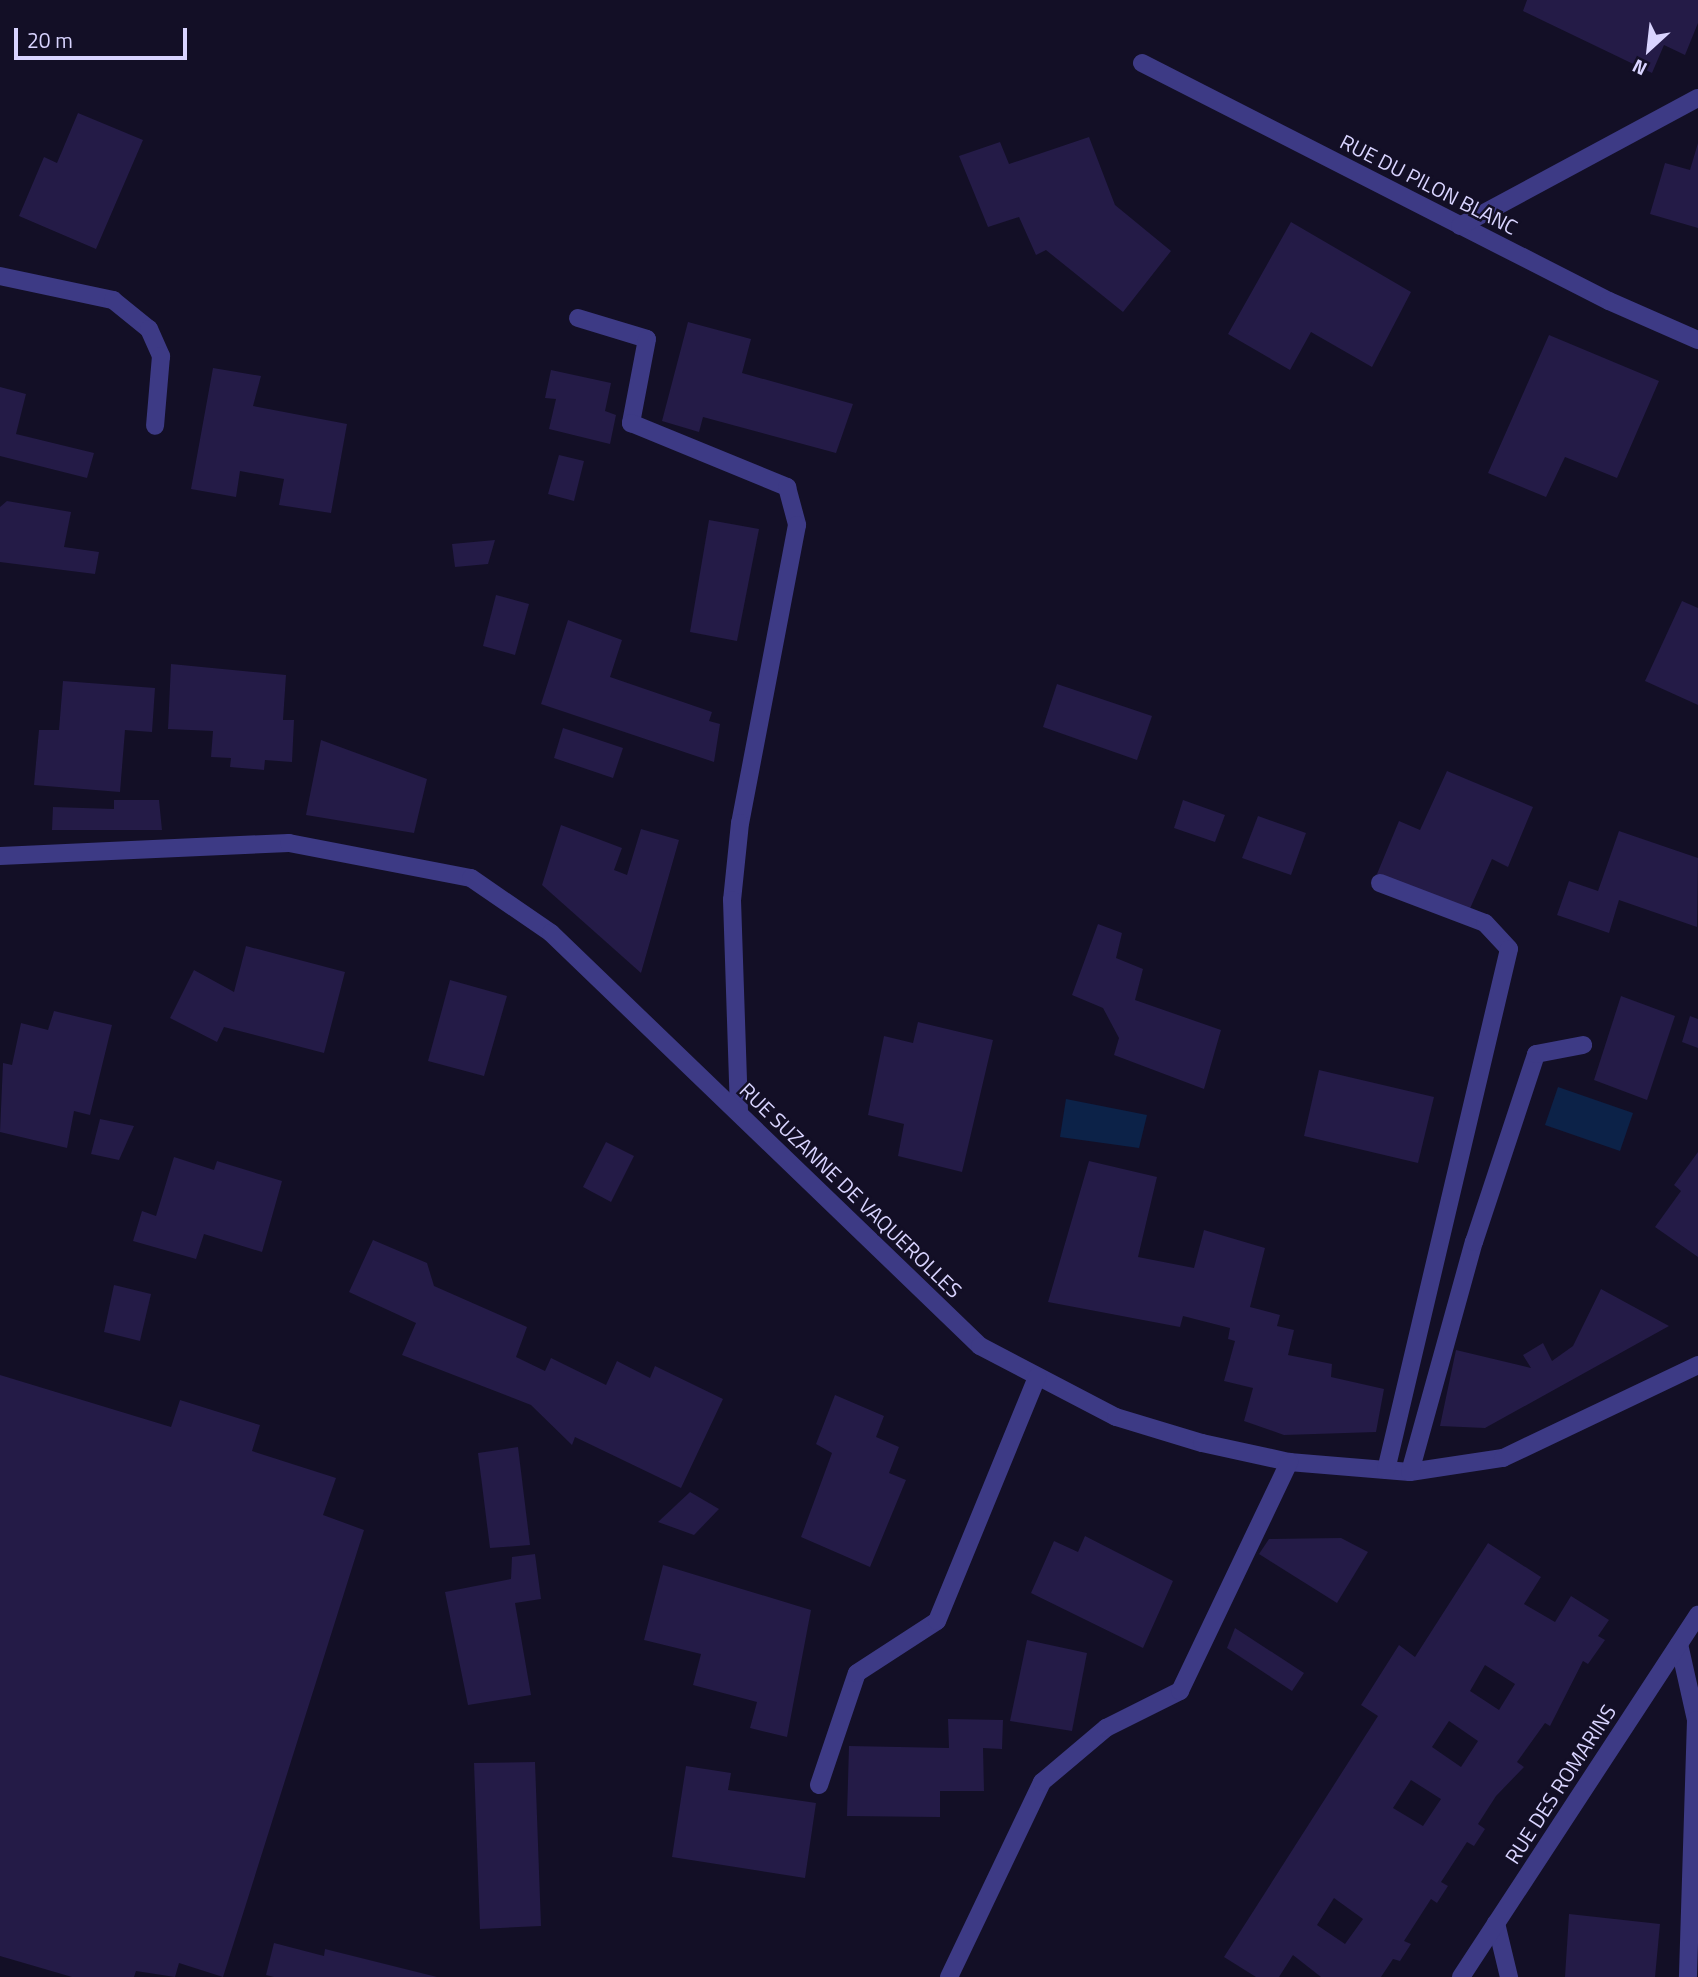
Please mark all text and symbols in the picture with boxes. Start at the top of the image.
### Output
scale bar [18,14,191,58]
north arrow [1614,14,1684,84]
text: 20 m [27,24,73,56]
text: N [1627,52,1652,84]
street label: RUE DU PILON BLANC [1336,128,1522,240]
street label: RUE SUZANNE DE VAQUEROLLES [735,1077,967,1303]
street label: RUE DES ROMARINS [1499,1700,1621,1868]

